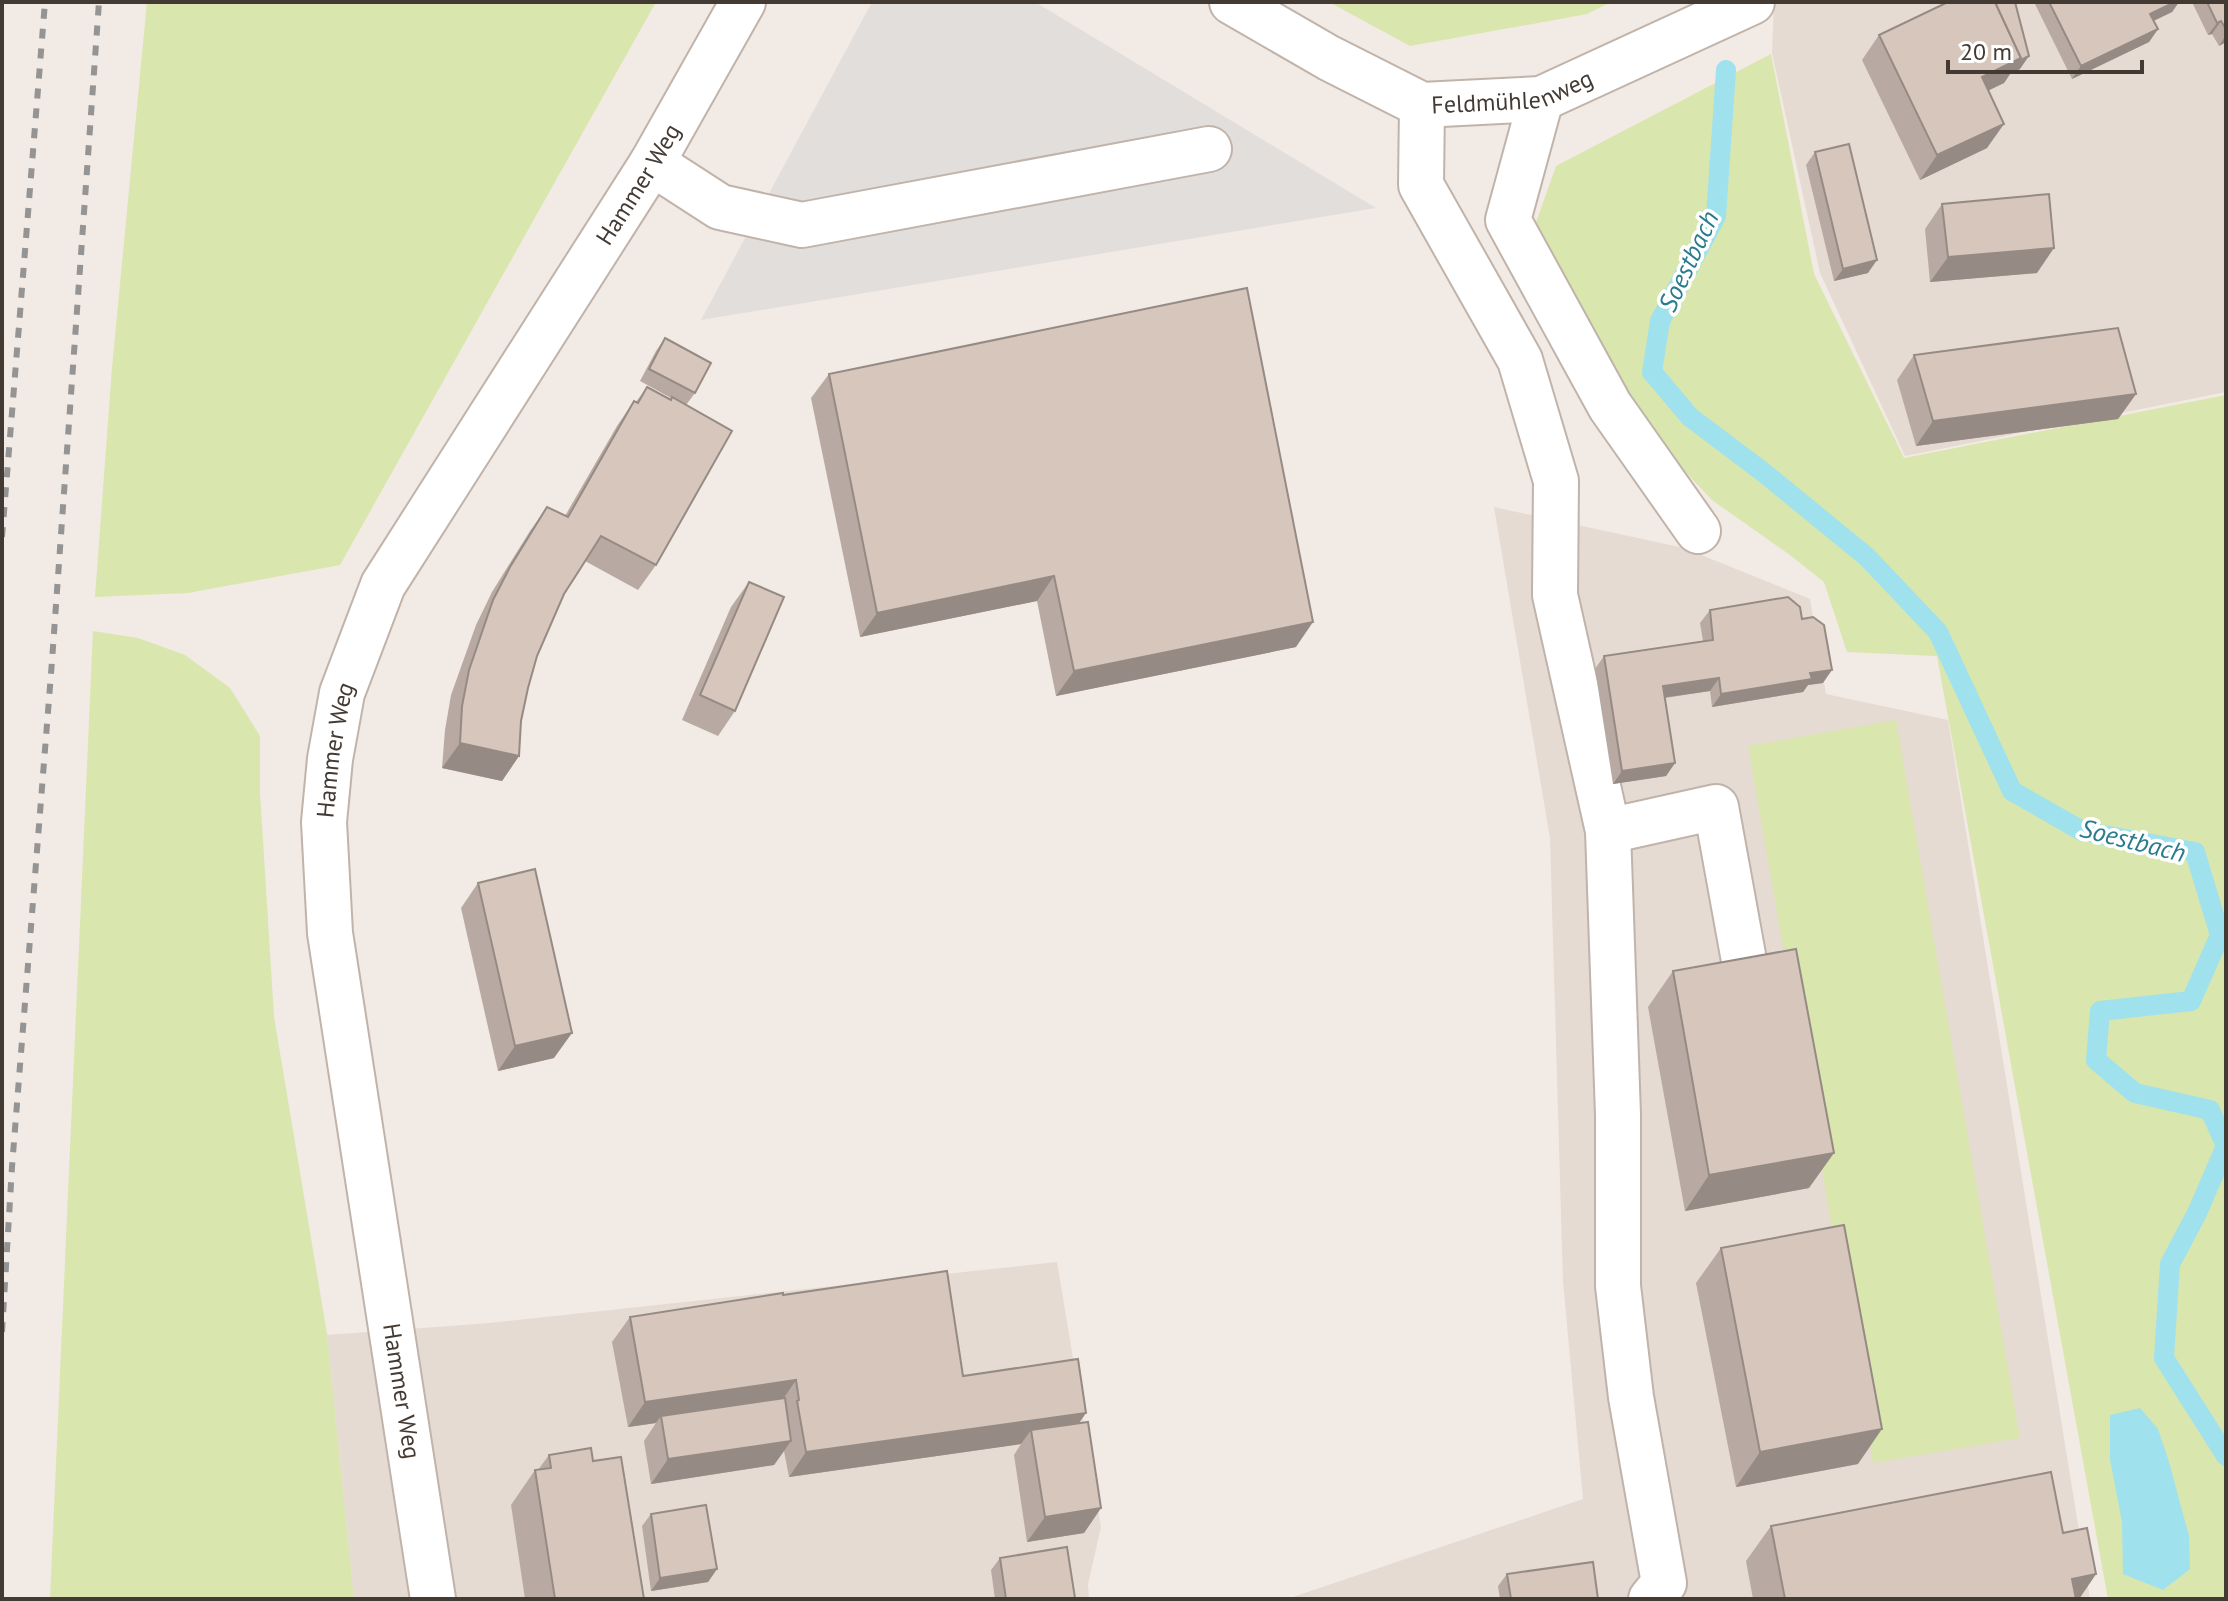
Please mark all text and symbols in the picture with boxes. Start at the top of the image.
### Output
scale bar [1948,24,2142,74]
text: 20 m [1960,36,2012,67]
street label: Feldmühlenweg [1431,62,1597,120]
street label: Hammer Weg [588,118,687,251]
water label: Soestbach [1650,205,1726,317]
street label: Hammer Weg [309,677,360,819]
water label: Soestbach [2077,811,2189,869]
street label: Hammer Weg [376,1321,428,1461]

